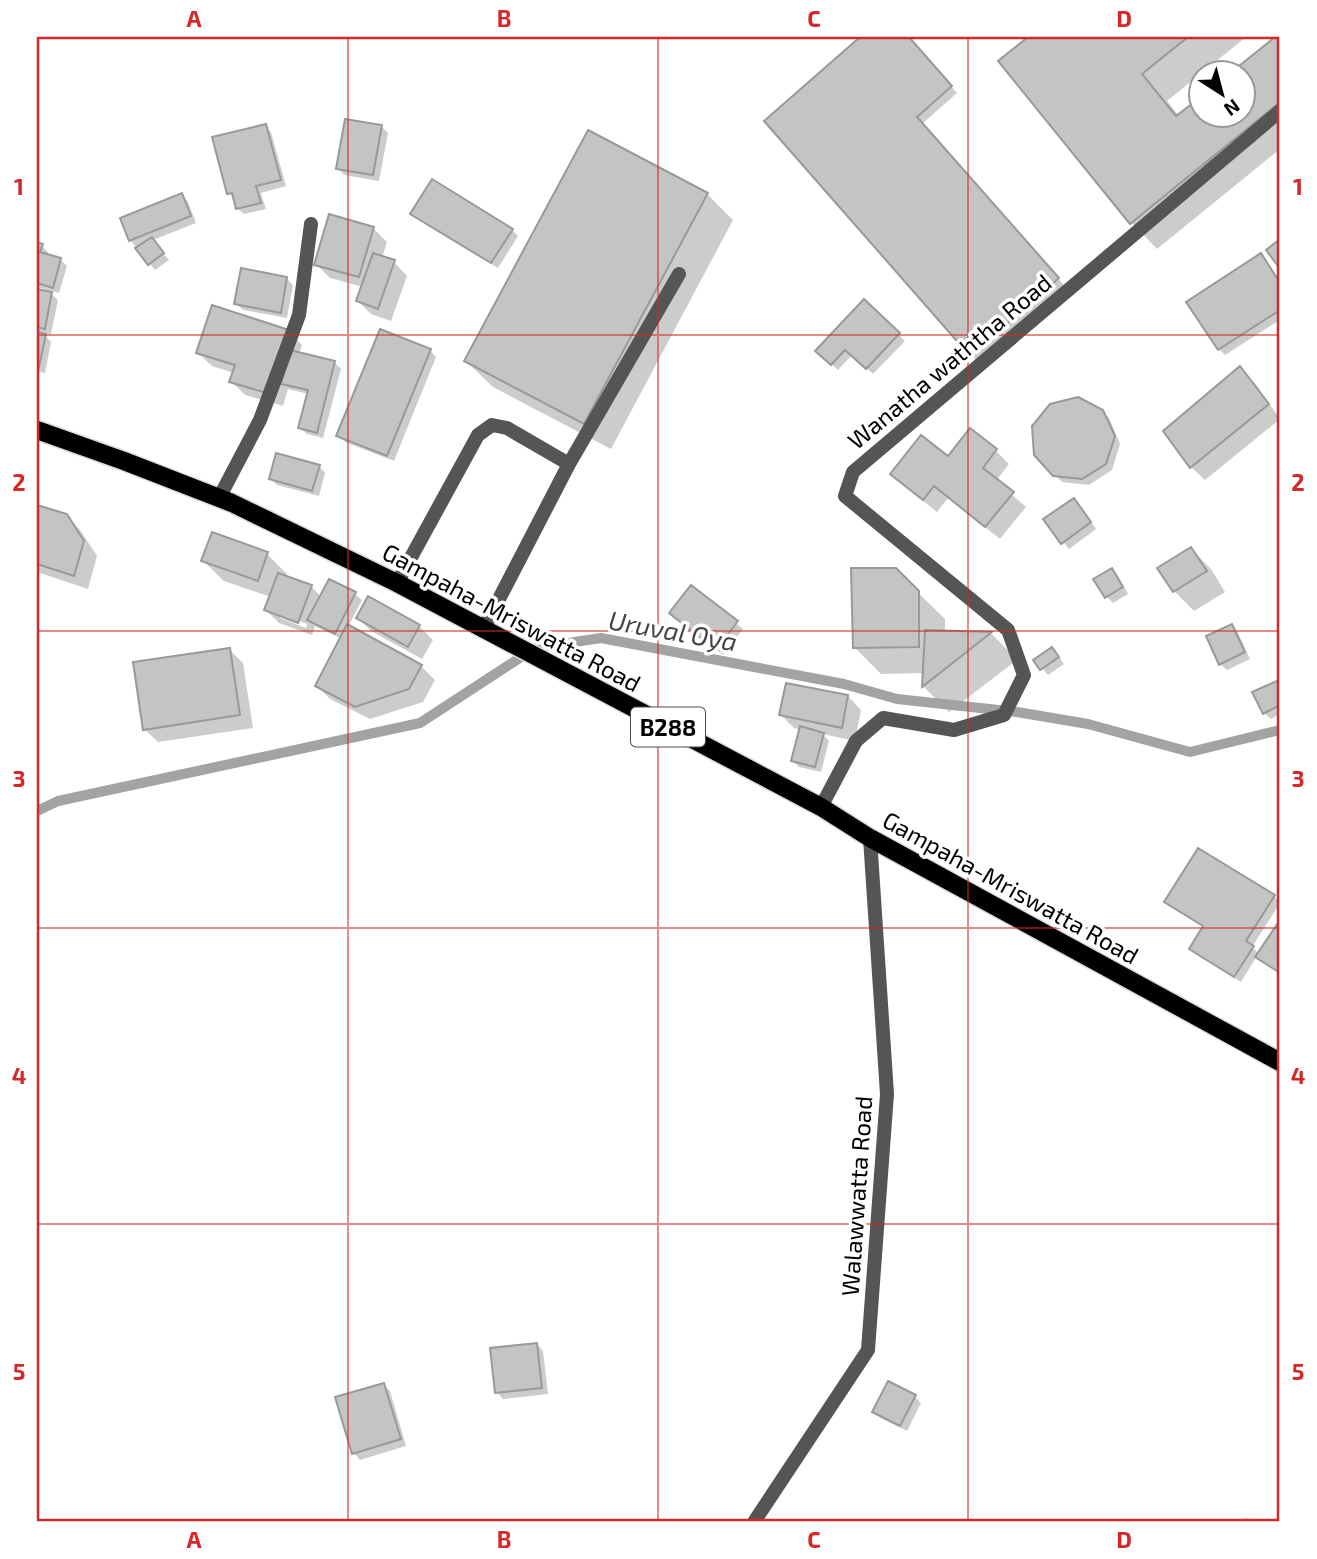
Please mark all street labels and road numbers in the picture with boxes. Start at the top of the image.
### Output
street label: Wanatha waththa Road [841,267,1057,455]
street label: Gampaha-Mriswatta Road [378,537,646,697]
road number: B288 [631,708,705,747]
street label: Gampaha-Mriswatta Road [878,804,1144,970]
street label: Walawwatta Road [835,1095,877,1297]

